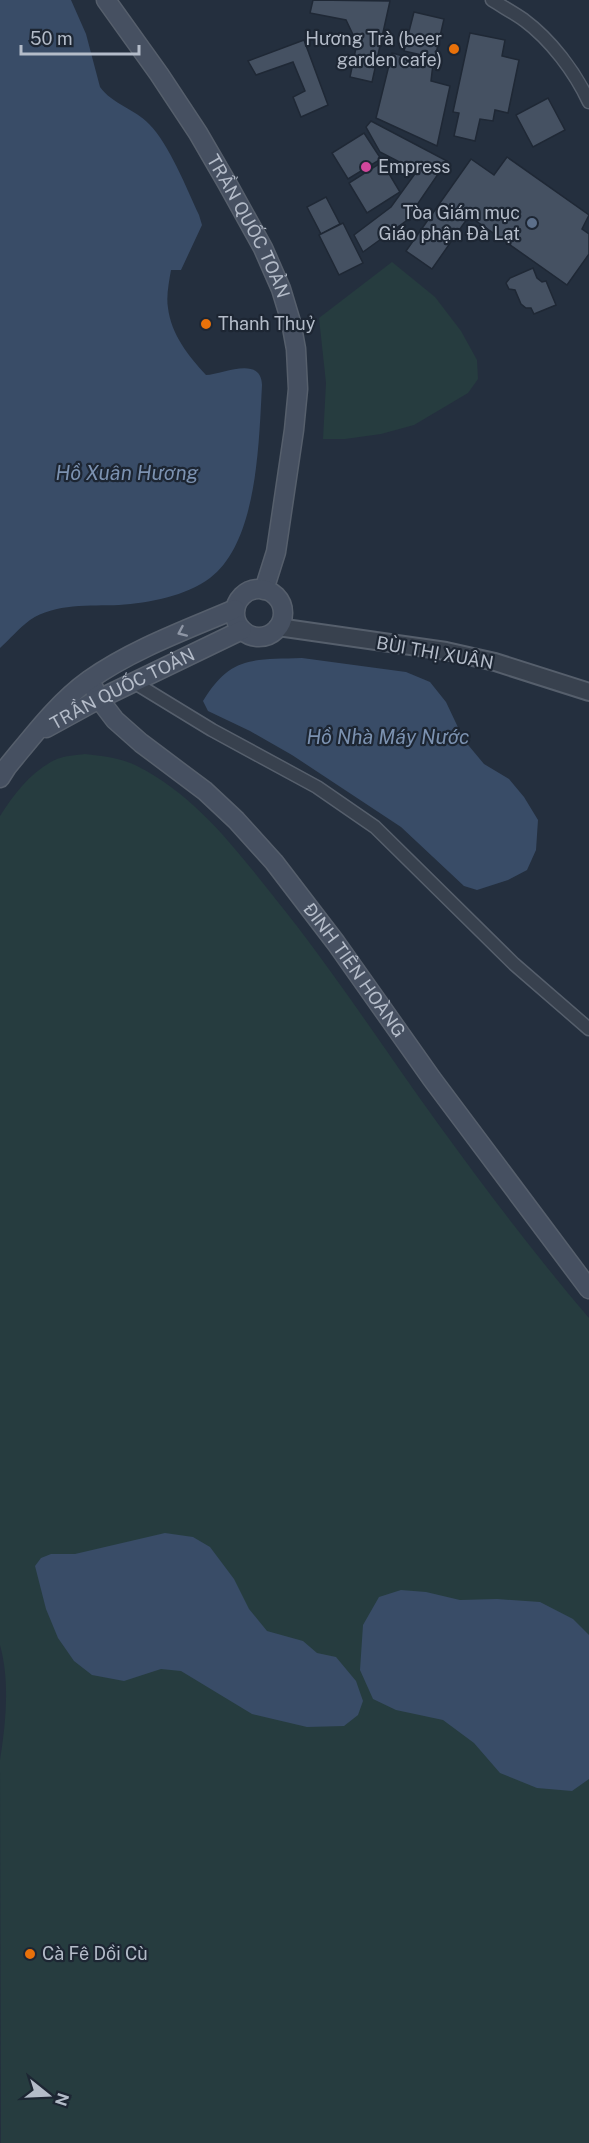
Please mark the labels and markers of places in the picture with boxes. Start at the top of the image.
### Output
place label: Hương Trà (beer garden cafe) [305,28,442,70]
marker: Hương Trà (beer garden cafe) [447,42,461,56]
place label: Empress [378,156,450,177]
marker: Empress [359,160,373,174]
place label: Tòa Giám mục Giáo phận Đà Lạt [378,202,520,244]
marker: Tòa Giám mục Giáo phận Đà Lạt [525,216,539,230]
place label: Thanh Thuỷ [218,313,316,334]
marker: Thanh Thuỷ [199,317,213,331]
place label: Cà Fê Dồi Cù [42,1943,148,1964]
marker: Cà Fê Dồi Cù [23,1947,37,1961]

